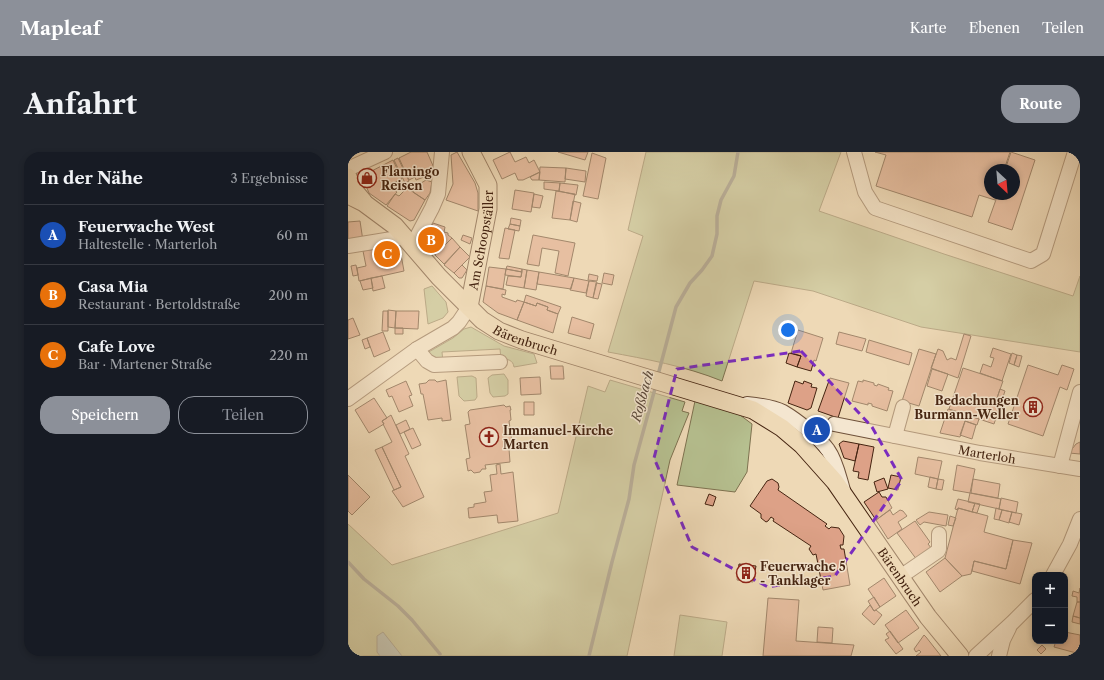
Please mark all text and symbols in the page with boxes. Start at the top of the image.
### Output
text: Mapleaf [20,17,101,40]
text: Karte [910,19,947,37]
text: Ebenen [969,19,1020,37]
text: Teilen [1042,19,1084,37]
button: Route [1001,85,1080,123]
text: Anfahrt [24,87,137,121]
place label: Flamingo Reisen [381,164,440,193]
north arrow [984,164,1020,200]
shop icon: Flamingo Reisen [356,167,378,189]
text: In der Nähe [40,168,143,188]
text: 3 Ergebnisse [230,170,308,186]
street label: Am Schoopställer [465,190,496,292]
text: Feuerwache West [78,217,215,236]
pin: B [418,225,444,255]
text: A [48,227,58,243]
text: 60 m [277,227,308,243]
text: Haltestelle · Marterloh [78,236,217,252]
pin: C [374,239,400,269]
text: Casa Mia [78,277,148,296]
text: B [48,287,58,303]
text: 200 m [268,287,308,303]
text: Restaurant · Bertoldstraße [78,296,240,312]
your location [778,320,798,340]
street label: Bärenbruch [490,322,560,358]
text: Cafe Love [78,337,155,356]
text: C [48,347,58,363]
text: 220 m [269,347,308,363]
text: Bar · Martener Straße [78,356,212,372]
water label: Roßbach [627,369,656,424]
place label: Bedachungen Burmann-Weller [914,393,1020,422]
button: Speichern [40,396,170,434]
button: Teilen [178,396,308,434]
building icon: Bedachungen Burmann-Weller [1022,396,1044,418]
pin: A [804,415,830,445]
place label: Immanuel-Kirche Marten [503,423,613,452]
church icon: Immanuel-Kirche Marten [478,426,500,448]
street label: Marterloh [957,441,1017,466]
street label: Bärenbruch [875,545,926,609]
place label: Feuerwache 5 - Tanklager [760,559,846,588]
building icon: Feuerwache 5 - Tanklager [735,562,757,584]
map controls [1032,572,1068,644]
button: + [1032,572,1068,608]
button: − [1032,608,1068,644]

